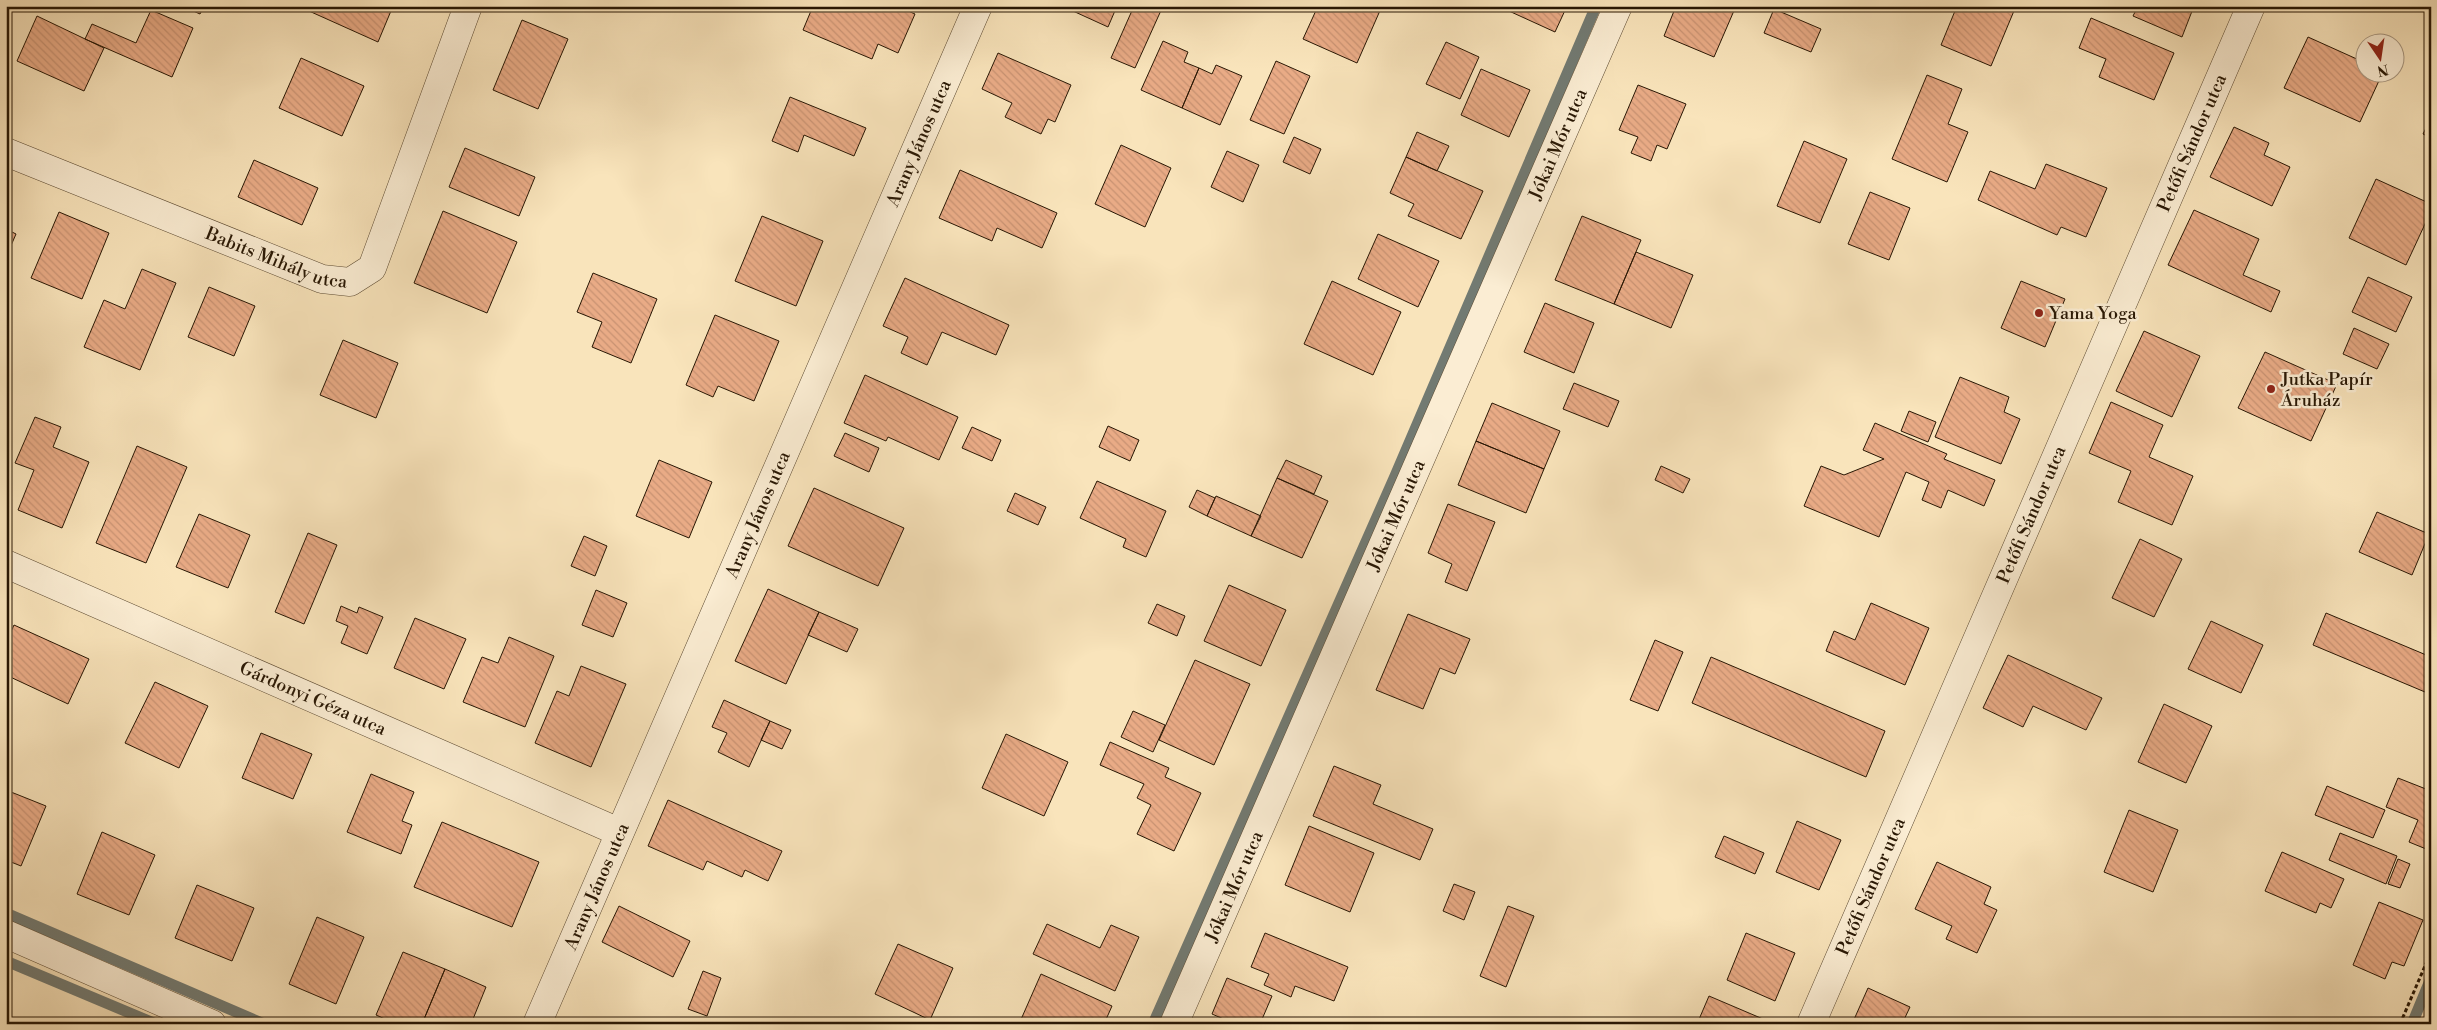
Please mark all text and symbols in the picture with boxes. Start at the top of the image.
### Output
north arrow [2354,32,2404,82]
text: N [2375,60,2390,80]
street label: Petőfi Sándor utca [2152,70,2233,215]
street label: Arany János utca [881,75,957,211]
street label: Jókai Mór utca [1524,84,1593,204]
street label: Babits Mihály utca [201,222,349,294]
place label: Yama Yoga [2048,302,2137,325]
marker: Yama Yoga [2033,307,2045,319]
place label: Jutka Papír Áruház [2280,368,2373,412]
marker: Jutka Papír Áruház [2265,383,2277,395]
street label: Petőfi Sándor utca [1992,442,2072,587]
street label: Arany János utca [720,447,796,583]
street label: Jókai Mór utca [1362,456,1431,575]
street label: Gárdonyi Géza utca [236,656,390,741]
street label: Petőfi Sándor utca [1831,813,1911,959]
street label: Arany János utca [559,819,635,954]
street label: Jókai Mór utca [1200,827,1269,947]

